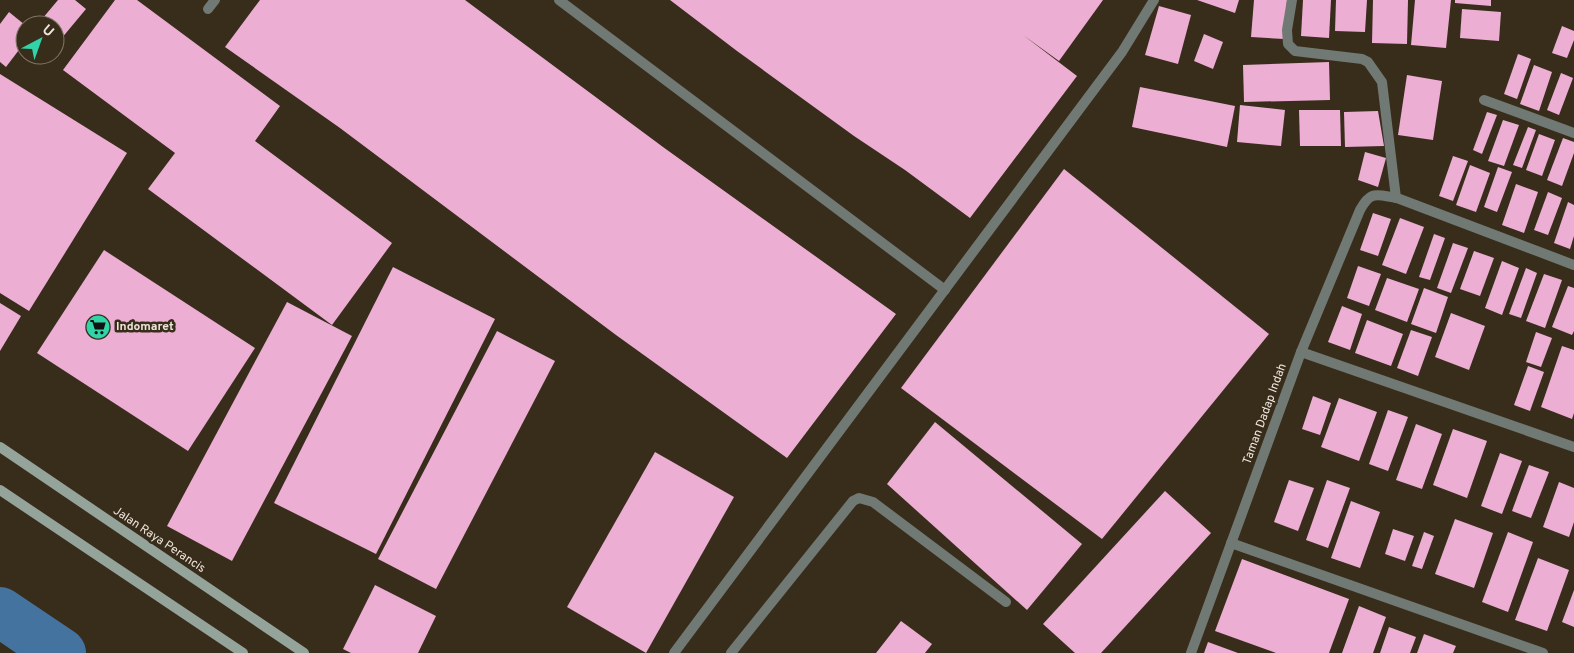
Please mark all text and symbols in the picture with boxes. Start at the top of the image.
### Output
north arrow [15,15,65,65]
text: U [38,22,57,41]
supermarket icon: Indomaret [85,314,111,340]
place label: Indomaret [116,319,174,335]
street label: Taman Dadap Indah [1239,361,1291,467]
street label: Jalan Raya Perancis [110,503,208,577]

